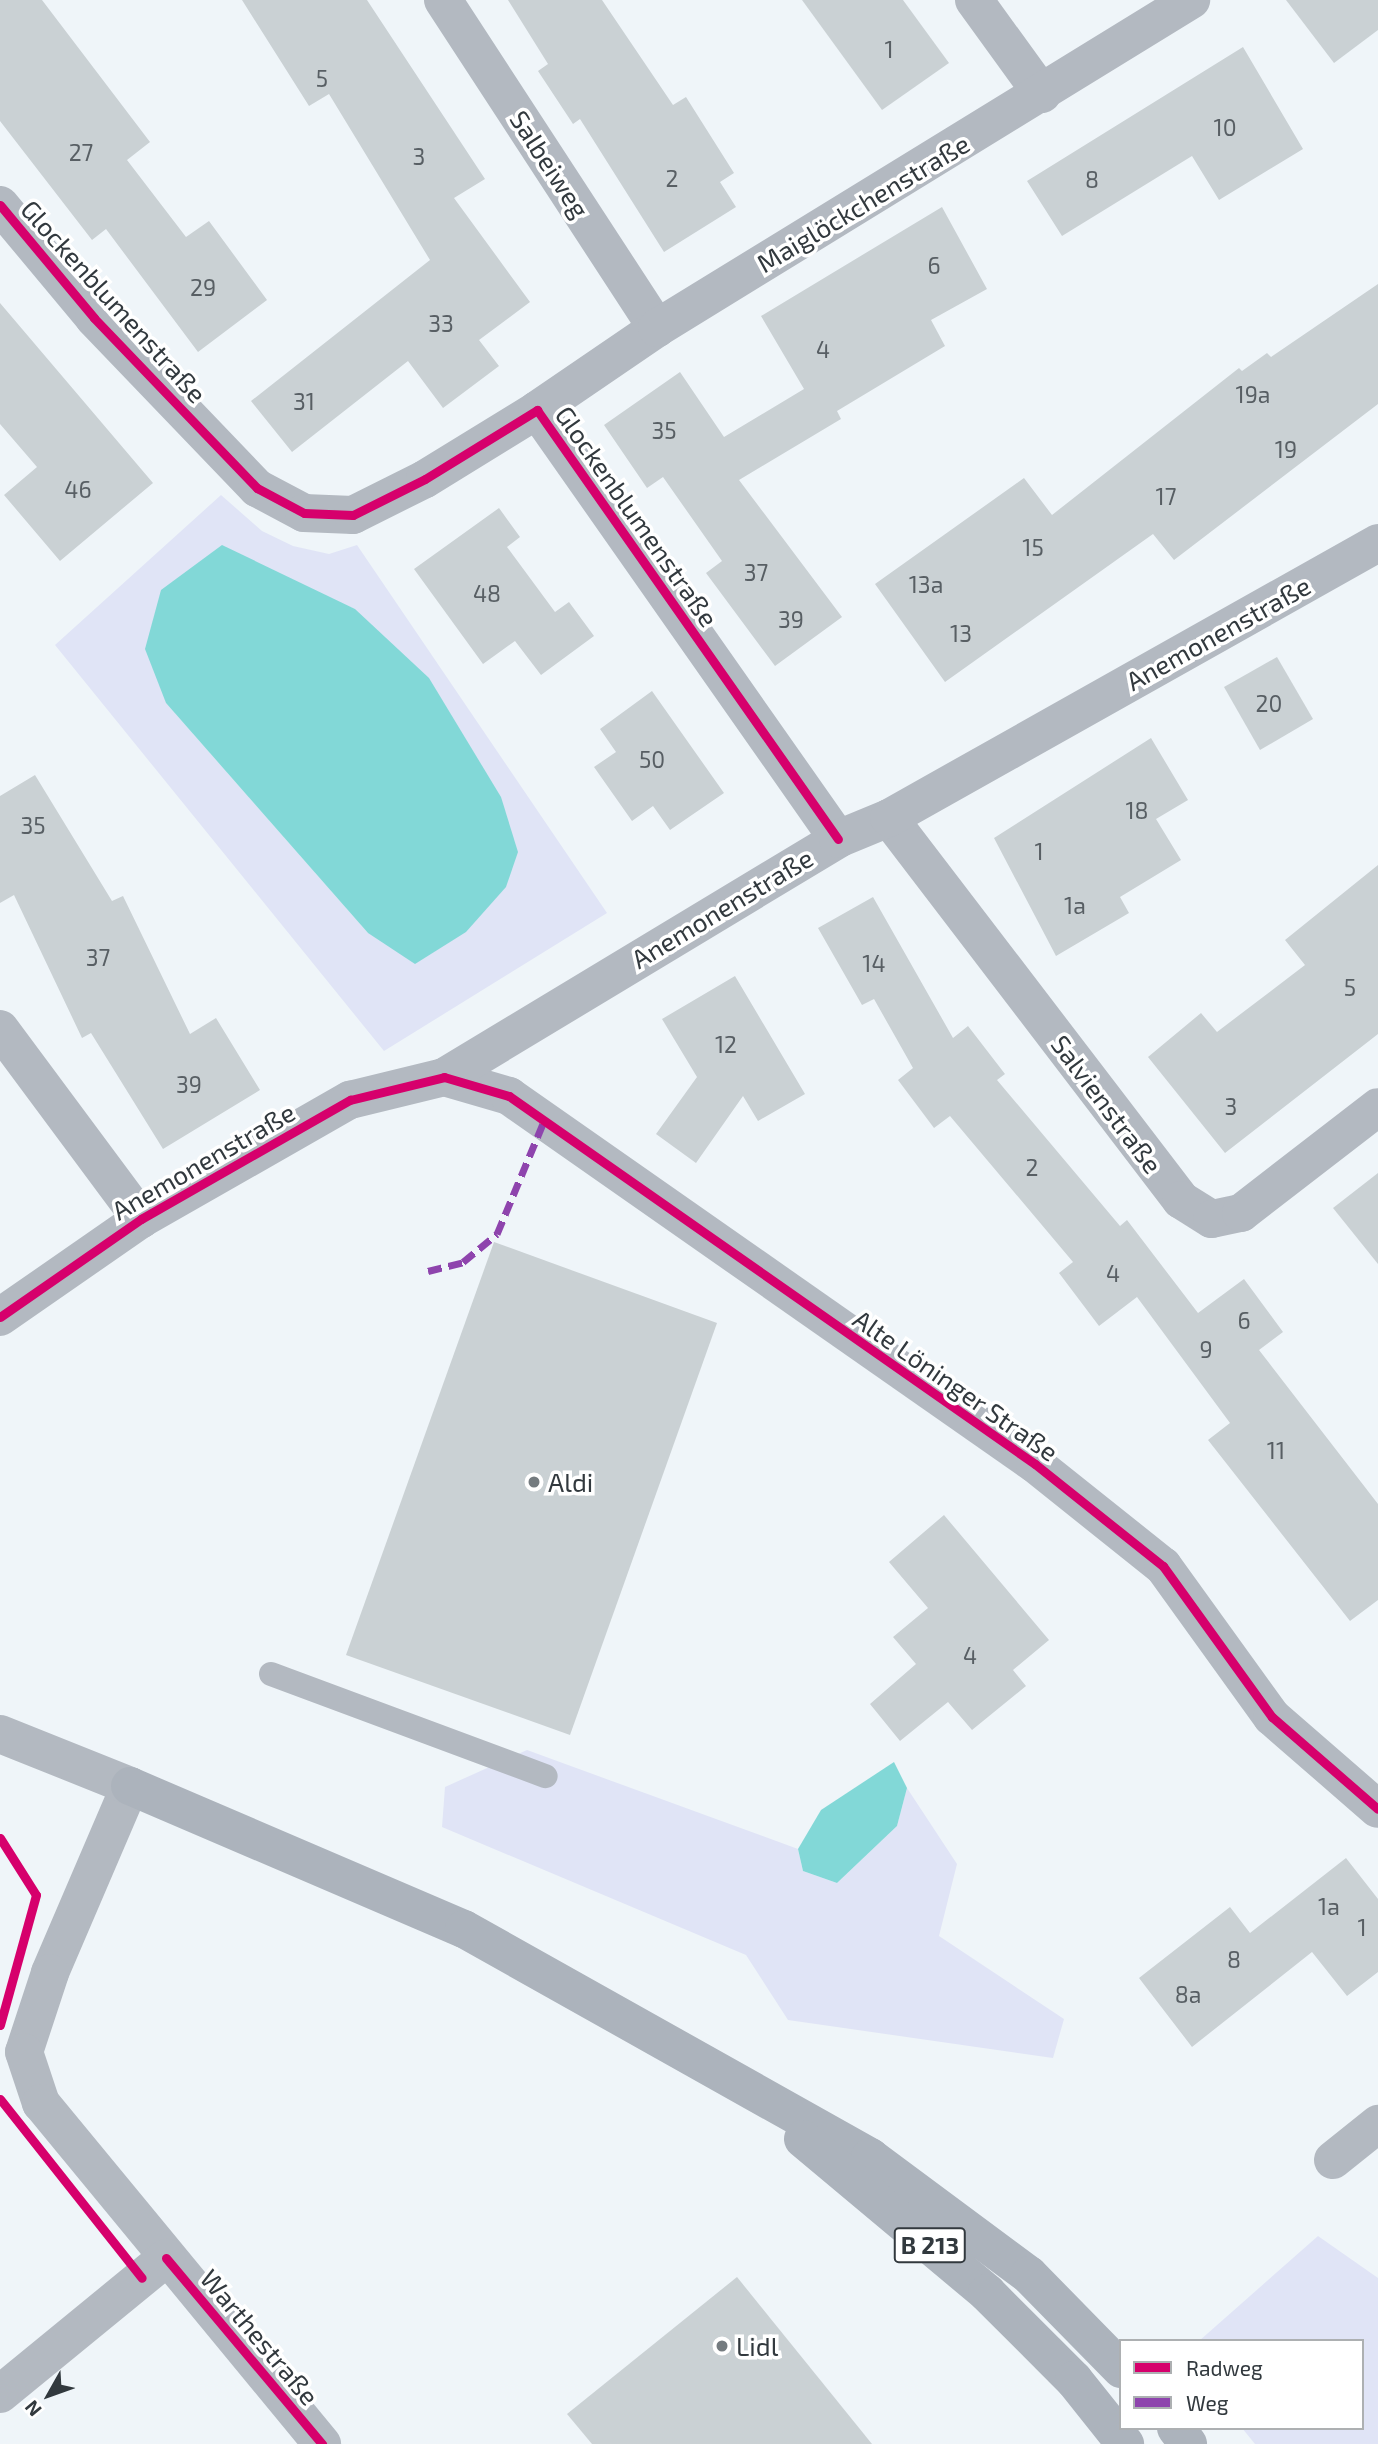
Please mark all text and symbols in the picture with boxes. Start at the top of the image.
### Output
house number: 1 [884,35,894,63]
house number: 5 [316,64,328,92]
street label: Salbeiweg [504,105,596,223]
house number: 10 [1213,113,1237,141]
street label: Maiglöckchenstraße [751,127,975,279]
house number: 27 [69,138,93,166]
house number: 3 [413,142,425,170]
house number: 2 [666,164,678,192]
house number: 8 [1085,165,1099,193]
street label: Glockenblumenstraße [15,193,213,409]
house number: 6 [927,251,941,279]
house number: 29 [190,273,216,301]
house number: 33 [428,309,454,337]
house number: 4 [816,335,830,363]
house number: 19a [1236,380,1270,408]
house number: 31 [293,387,315,415]
street label: Glockenblumenstraße [549,400,725,632]
house number: 35 [651,416,677,444]
house number: 19 [1275,435,1297,463]
house number: 46 [64,475,92,503]
house number: 17 [1156,482,1176,510]
house number: 15 [1022,533,1044,561]
house number: 37 [744,558,768,586]
street label: Anemonenstraße [1120,569,1316,697]
house number: 13a [909,570,943,598]
house number: 48 [473,579,501,607]
house number: 39 [778,605,804,633]
house number: 13 [950,619,972,647]
house number: 20 [1256,689,1282,717]
house number: 50 [639,745,665,773]
house number: 18 [1125,796,1149,824]
house number: 35 [20,811,46,839]
house number: 1 [1034,837,1044,865]
street label: Anemonenstraße [626,842,818,974]
house number: 1a [1064,891,1086,919]
house number: 37 [86,943,110,971]
house number: 14 [862,949,886,977]
house number: 5 [1344,973,1356,1001]
street label: Salvienstraße [1045,1029,1169,1179]
house number: 12 [715,1030,737,1058]
house number: 39 [176,1070,202,1098]
house number: 3 [1225,1092,1237,1120]
street label: Anemonenstraße [106,1096,300,1226]
house number: 2 [1026,1153,1038,1181]
house number: 4 [1106,1259,1120,1287]
street label: Alte Löninger Straße [847,1302,1065,1468]
house number: 6 [1237,1306,1251,1334]
house number: 9 [1199,1335,1213,1363]
house number: 11 [1267,1436,1285,1464]
place label: Aldi [548,1466,593,1498]
marker: Aldi [526,1474,542,1490]
house number: 4 [963,1641,977,1669]
house number: 1a [1318,1892,1340,1920]
house number: 1 [1357,1913,1367,1941]
house number: 8 [1227,1945,1241,1973]
house number: 8a [1175,1980,1201,2008]
road number: B 213 [893,2224,967,2266]
street label: Warthestraße [194,2263,326,2411]
place label: Lidl [736,2330,778,2362]
marker: Lidl [714,2338,730,2354]
legend [1119,2339,1364,2430]
text: Radweg [1186,2355,1263,2380]
north arrow [14,2360,84,2430]
text: Weg [1186,2390,1229,2415]
text: N [19,2396,46,2421]

